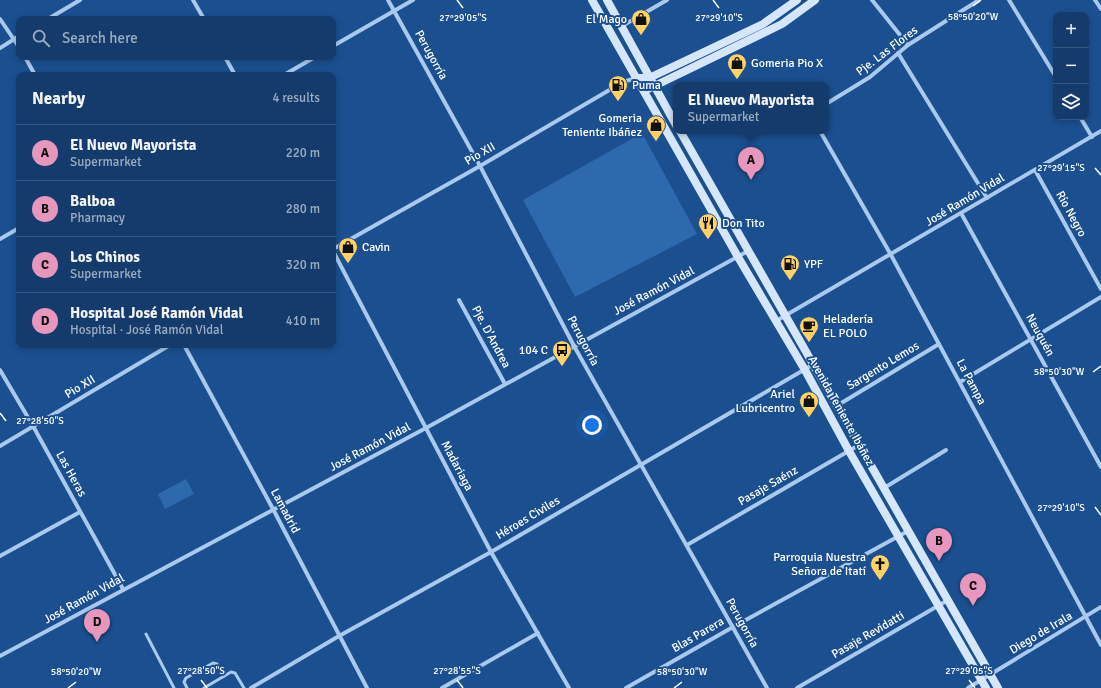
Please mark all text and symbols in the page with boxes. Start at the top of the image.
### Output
shop icon: El Mago [630,8,652,36]
text: 58°50'20"W [948,11,999,23]
text: 27°29'05"S [439,12,487,24]
place label: El Mago [586,12,627,27]
text: 27°29'10"S [695,12,743,24]
map controls [1053,12,1089,120]
button: + [1053,12,1089,48]
search box [16,16,336,60]
street label: Pje. Las Flores [853,23,921,79]
icon: search [30,27,52,49]
street label: Perugorría [411,28,451,82]
text: Search here [62,29,138,47]
button: − [1053,48,1089,84]
shop icon: Gomeria Pio X [726,52,748,80]
place label: Gomeria Pio X [751,56,823,71]
fuel station icon: Puma [607,74,629,102]
place label: Puma [632,78,661,93]
popup [673,82,829,134]
button: layers [1053,84,1089,120]
text: Nearby [32,88,85,109]
text: 4 results [272,90,320,106]
text: El Nuevo Mayorista [688,91,814,109]
text: Supermarket [688,109,759,125]
place label: Gomeria Teniente Ibáñez [562,111,642,140]
shop icon: Gomeria Teniente Ibáñez [645,114,667,142]
text: El Nuevo Mayorista [70,136,197,154]
street label: Pio XII [462,139,498,169]
text: A [41,145,49,161]
text: 220 m [286,145,320,161]
pin: A [738,147,764,180]
text: Supermarket [70,154,142,170]
text: 27°29'15"S [1037,162,1085,174]
street label: José Ramón Vidal [923,170,1008,230]
street label: Río Negro [1052,188,1090,240]
text: Balboa [70,192,115,210]
text: B [41,201,49,217]
text: 280 m [286,201,320,217]
text: Pharmacy [70,210,125,226]
restaurant icon: Don Tito [697,212,719,240]
place label: Don Tito [722,216,765,231]
shop icon: Cavin [337,236,359,264]
place label: Cavin [362,240,390,255]
text: Los Chinos [70,248,140,266]
fuel station icon: YPF [779,253,801,281]
text: C [41,257,49,273]
text: 320 m [286,257,320,273]
place label: YPF [804,257,823,272]
street label: José Ramón Vidal [611,263,698,319]
text: Supermarket [70,266,142,282]
street label: Pje. D'Andrea [468,303,514,371]
text: Hospital José Ramón Vidal [70,304,243,322]
street label: Neuquén [1022,311,1058,359]
place label: Heladería EL POLO [823,312,873,341]
text: D [41,313,49,329]
text: 410 m [286,313,320,329]
street label: Perugorría [564,313,602,369]
cafe icon: Heladería EL POLO [798,315,820,343]
text: Hospital · José Ramón Vidal [70,322,224,338]
street label: Sargento Lemos [844,338,922,394]
bus stop icon: 104 C [551,339,573,367]
place label: 104 C [519,343,548,358]
street label: Avenida Teniente Ibáñez [805,353,877,469]
street label: La Pampa [953,357,989,407]
text: 58°50'30"W [1034,366,1085,378]
street label: Pio XII [62,372,98,402]
place label: Ariel Lubricentro [735,387,795,416]
shop icon: Ariel Lubricentro [798,390,820,418]
text: 27°28'50"S [16,415,64,427]
your location [582,415,602,435]
street label: José Ramón Vidal [327,419,414,475]
street label: Madariaga [438,438,476,494]
street label: Las Heras [52,449,90,499]
street label: Pasaje Saénz [735,463,801,509]
street label: Lamadrid [267,486,303,536]
street label: Héroes Civiles [493,493,563,543]
text: 27°29'10"S [1037,502,1085,514]
pin: B [926,528,952,561]
place label: Parroquia Nuestra Señora de Itatí [773,550,867,579]
church icon: Parroquia Nuestra Señora de Itatí [869,553,891,581]
street label: José Ramón Vidal [41,570,127,627]
pin: C [960,573,986,606]
street label: Perugorría [722,596,762,650]
street label: Pasaje Revidatti [829,608,907,662]
street label: Diego de Irala [1007,608,1075,658]
pin: D [84,609,110,642]
street label: Blas Parera [669,614,727,656]
text: 27°28'50"S [177,665,225,677]
text: 27°28'55"S [433,665,481,677]
text: 27°29'05"S [945,665,993,677]
text: 58°50'20"W [51,666,102,678]
text: 58°50'30"W [657,666,708,678]

